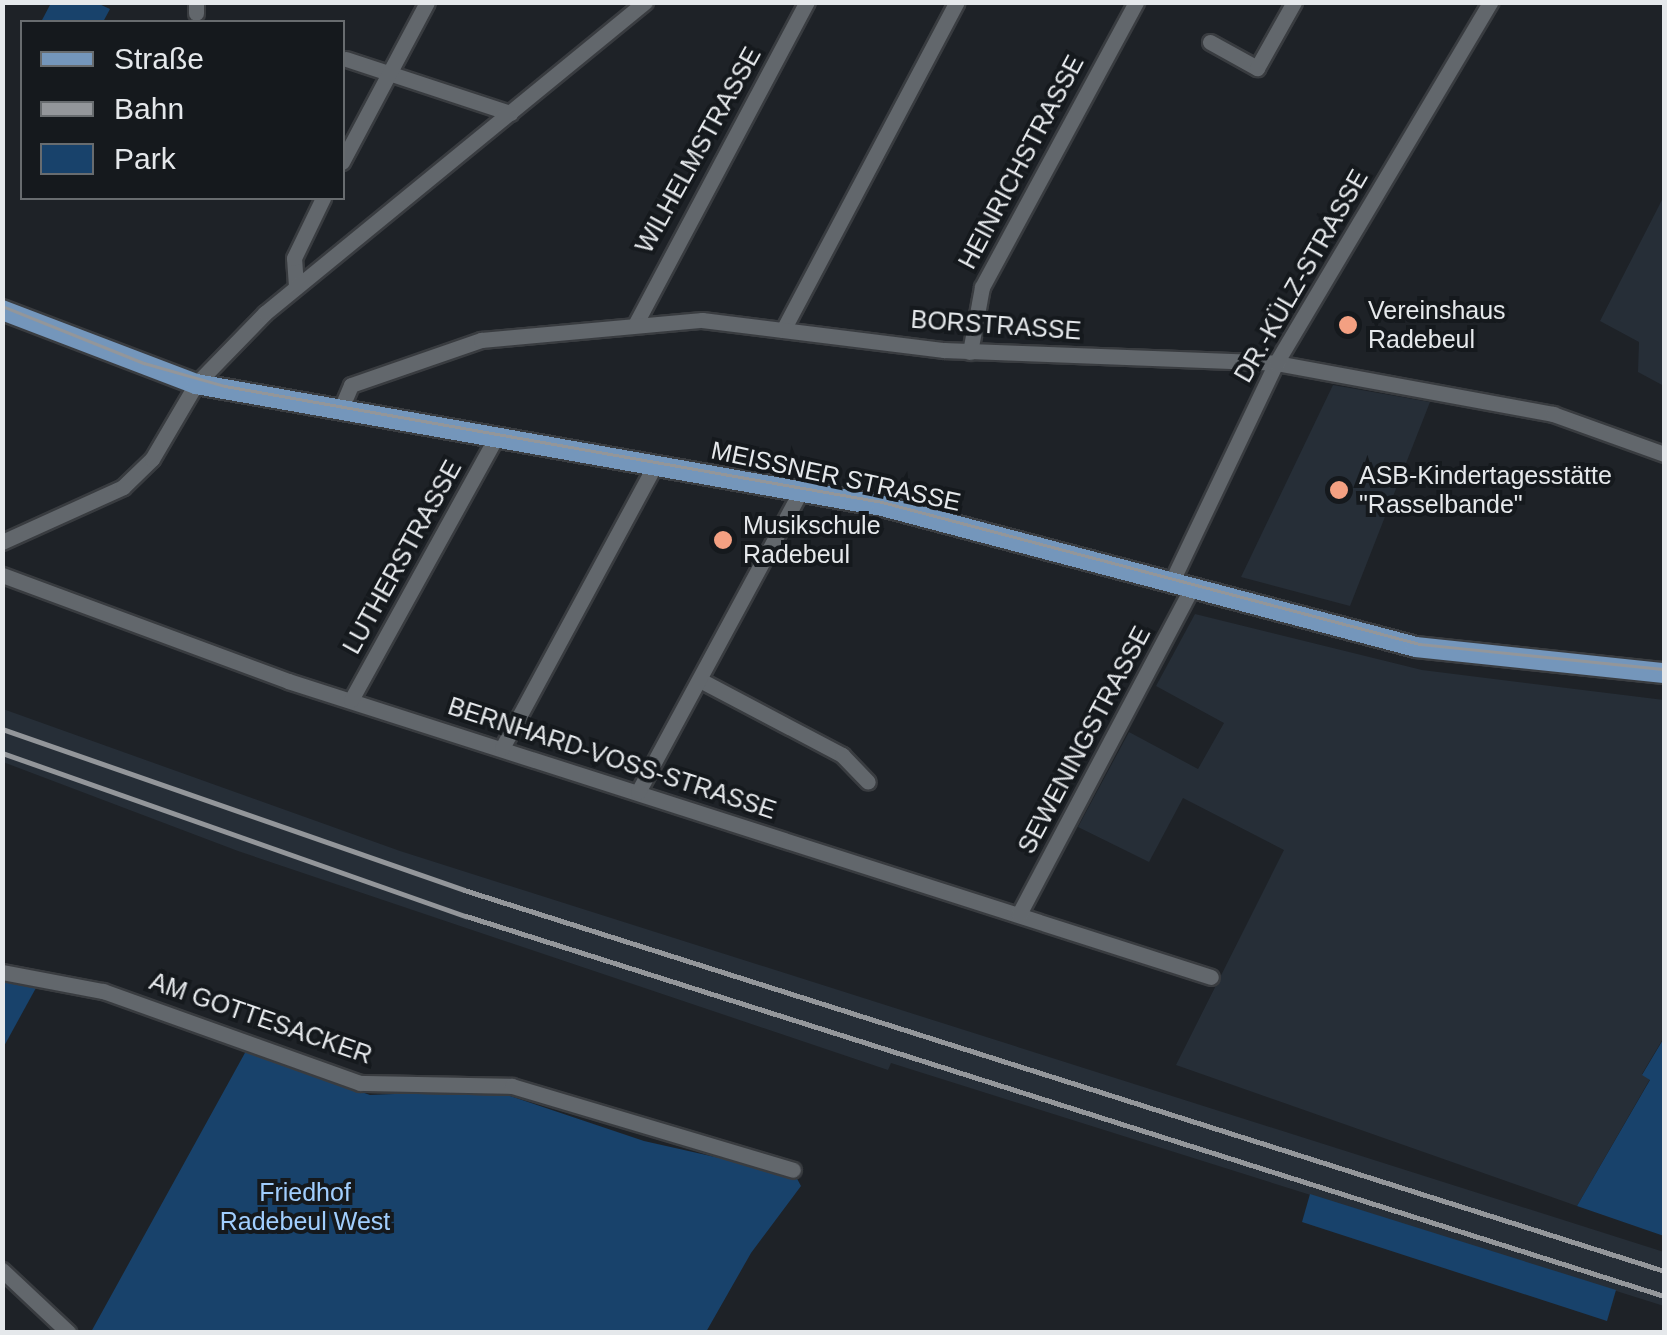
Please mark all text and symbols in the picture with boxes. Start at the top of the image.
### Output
legend [20,20,345,200]
text: Straße [114,42,204,75]
street label: WILHELMSTRASSE [629,42,767,258]
street label: HEINRICHSTRASSE [952,50,1090,274]
text: Bahn [114,92,184,125]
text: Park [114,142,176,175]
street label: DR.-KÜLZ-STRASSE [1228,164,1374,388]
place label: Vereinshaus Radebeul [1368,296,1506,355]
street label: BORSTRASSE [910,304,1082,346]
marker: Vereinshaus Radebeul [1337,314,1359,336]
street label: MEISSNER STRASSE [709,435,963,517]
street label: LUTHERSTRASSE [336,455,468,659]
place label: ASB-Kindertagesstätte "Rasselbande" [1359,461,1612,520]
marker: ASB-Kindertagesstätte "Rasselbande" [1328,479,1350,501]
place label: Musikschule Radebeul [743,511,881,570]
marker: Musikschule Radebeul [712,529,734,551]
street label: SEWENINGSTRASSE [1011,621,1157,859]
street label: BERNHARD-VOSS-STRASSE [444,691,780,825]
street label: AM GOTTESACKER [146,966,376,1070]
park label: Friedhof Radebeul West [220,1178,390,1237]

